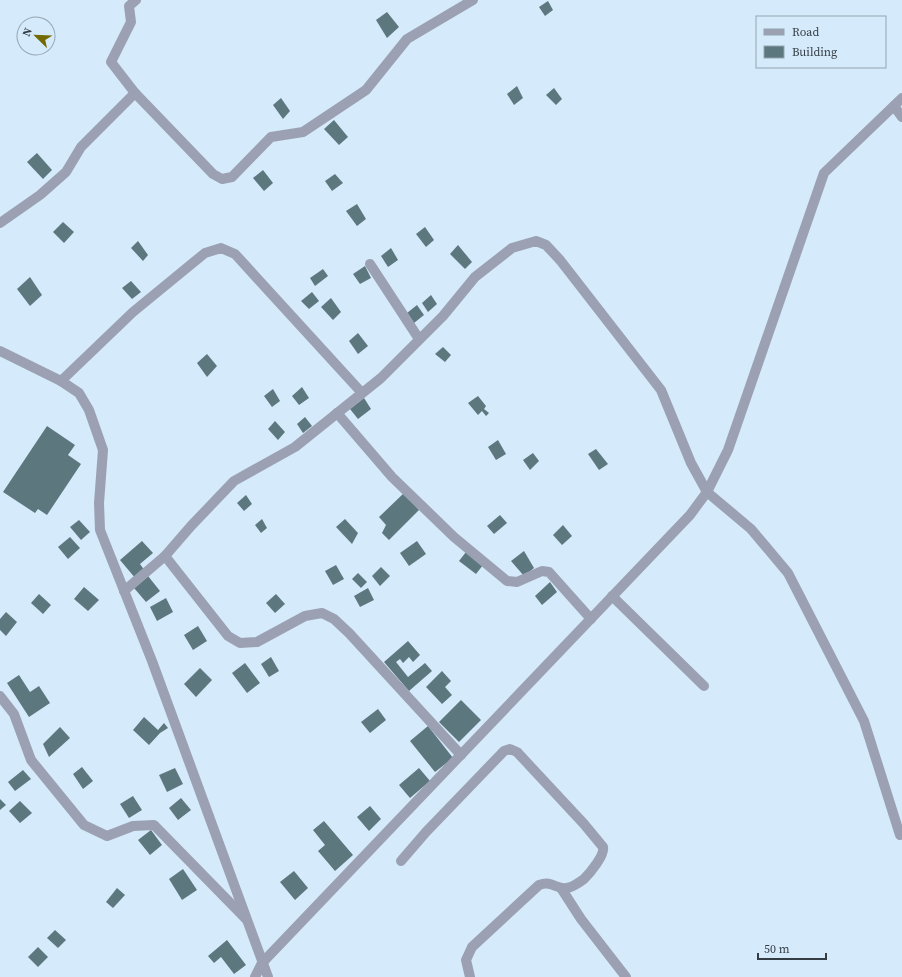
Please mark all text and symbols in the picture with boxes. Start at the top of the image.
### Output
north arrow [16,16,56,56]
legend [756,16,886,68]
text: Road [792,24,819,40]
text: N [19,26,36,39]
text: Building [792,44,837,60]
scale bar [758,935,826,961]
text: 50 m [764,941,790,957]

